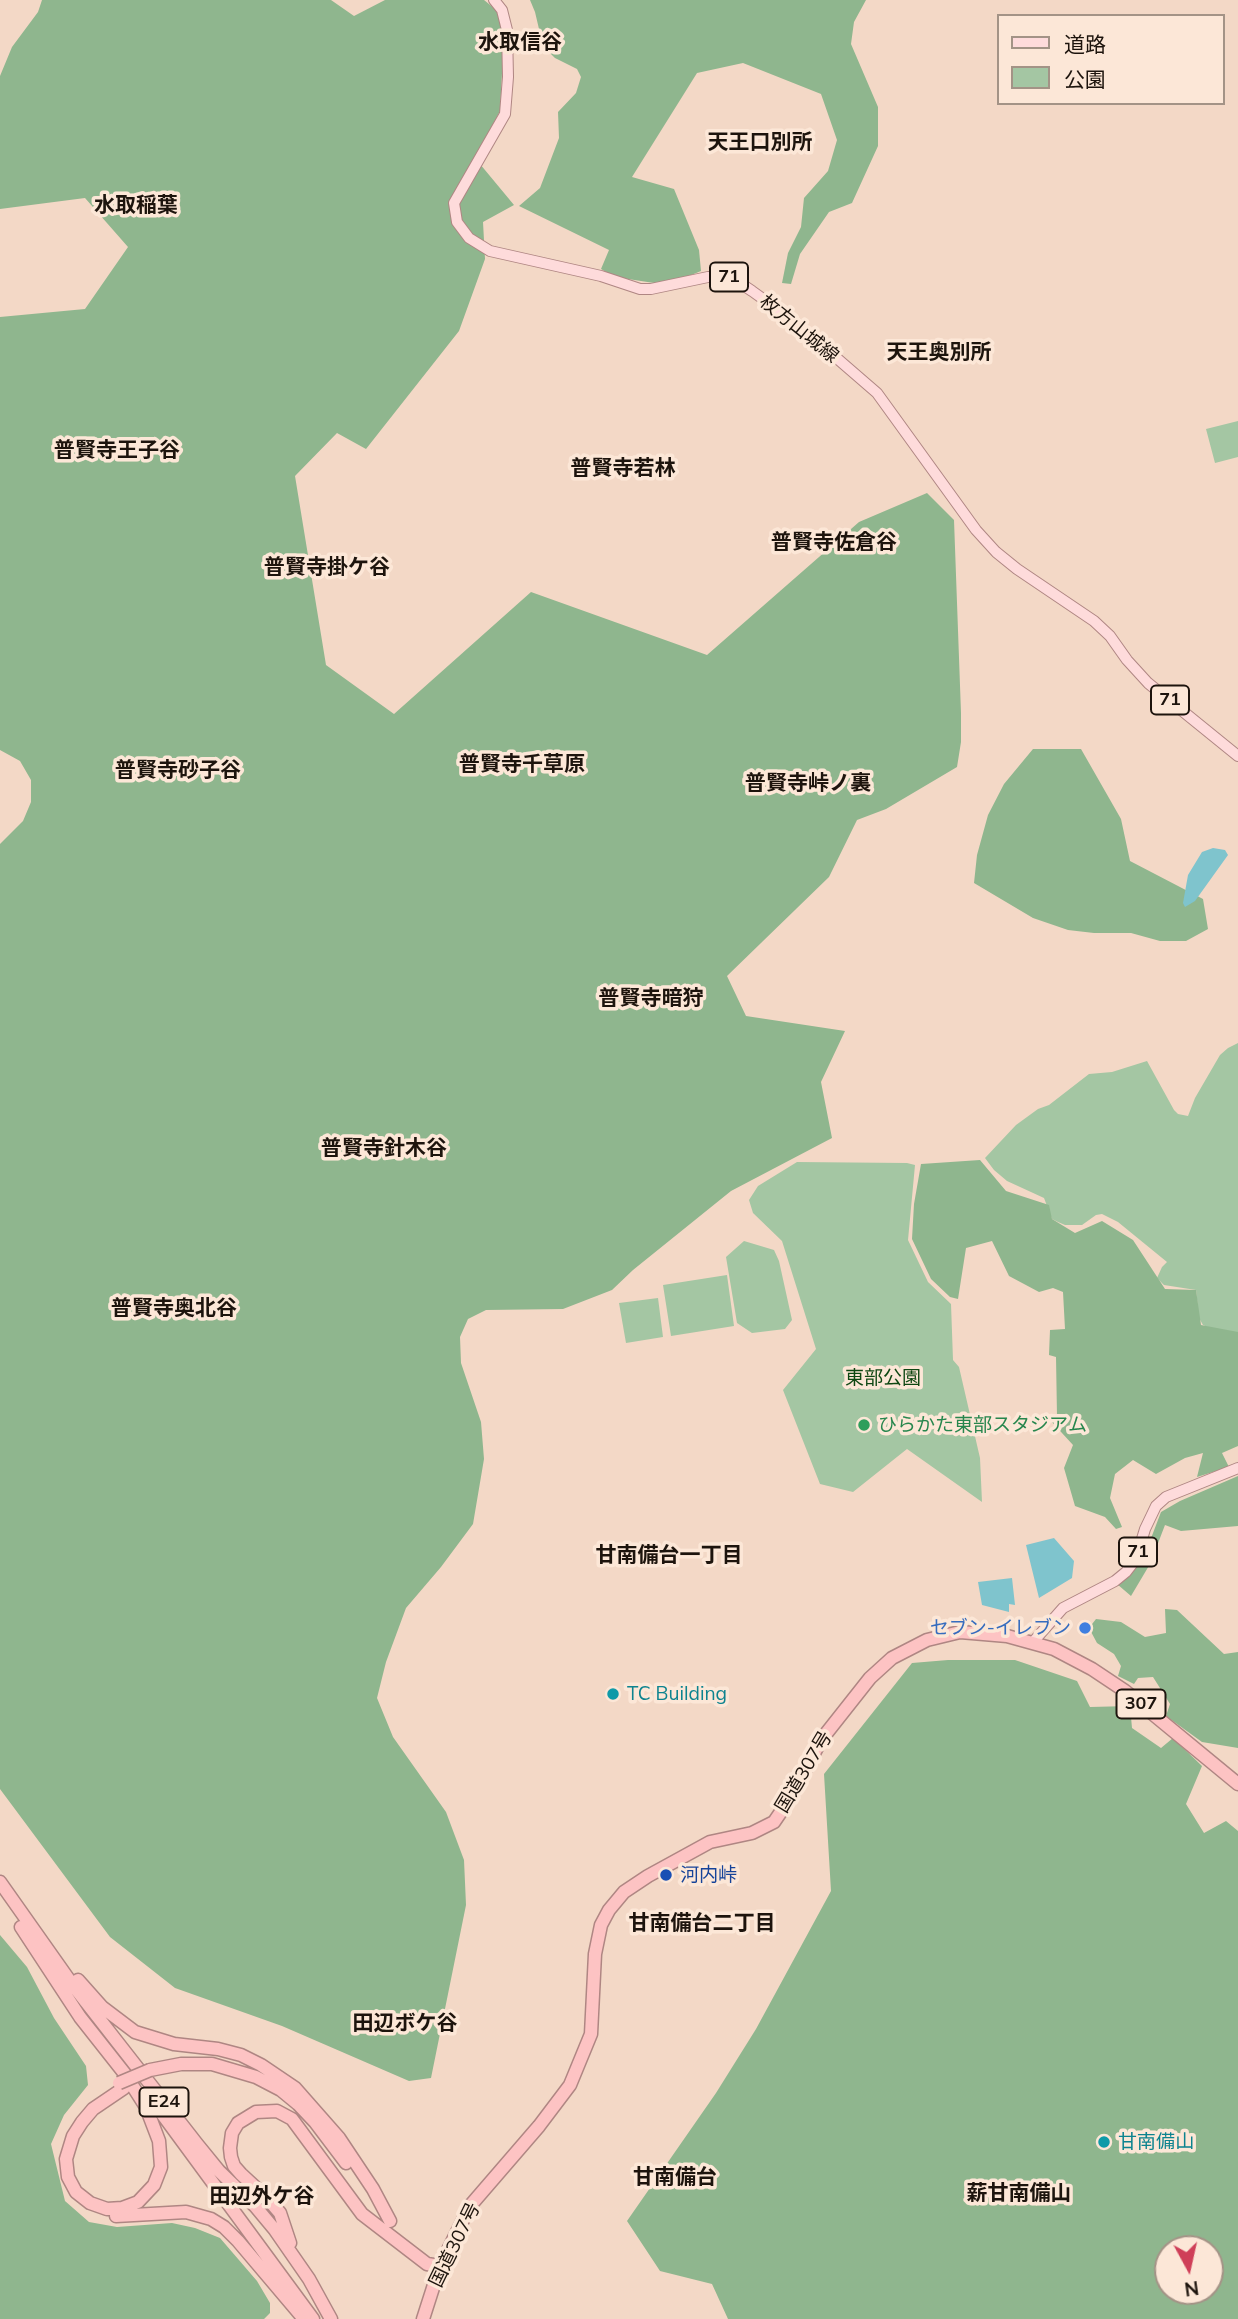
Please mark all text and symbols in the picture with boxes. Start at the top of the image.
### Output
legend [996,14,1224,105]
district label: 水取信谷 [478,30,562,56]
text: 道路 [1064,31,1106,57]
text: 公園 [1064,66,1106,92]
district label: 天王口別所 [708,130,812,156]
district label: 水取稲葉 [94,193,178,219]
road number: 71 [710,262,748,292]
street label: 枚方山城線 [755,290,843,368]
district label: 天王奥別所 [887,340,991,366]
district label: 普賢寺王子谷 [54,438,180,464]
district label: 普賢寺若林 [571,456,675,482]
district label: 普賢寺佐倉谷 [771,530,897,556]
district label: 普賢寺掛ケ谷 [264,555,390,581]
road number: 71 [1151,686,1189,714]
district label: 普賢寺千草原 [459,752,585,778]
district label: 普賢寺砂子谷 [115,758,241,784]
district label: 普賢寺峠ノ裏 [745,771,871,797]
district label: 普賢寺暗狩 [599,986,703,1012]
district label: 普賢寺針木谷 [321,1136,447,1162]
district label: 普賢寺奥北谷 [111,1296,237,1322]
park label: 東部公園 [845,1367,921,1389]
place label: ひらかた東部スタジアム [878,1414,1087,1436]
marker: ひらかた東部スタジアム [856,1417,872,1433]
road number: 71 [1119,1538,1157,1567]
district label: 甘南備台一丁目 [596,1543,742,1569]
place label: セブン-イレブン [930,1617,1071,1639]
marker: セブン-イレブン [1077,1620,1093,1636]
place label: TC Building [627,1683,727,1705]
marker: TC Building [605,1686,621,1702]
road number: 307 [1116,1689,1166,1718]
street label: 国道307号 [771,1727,837,1817]
place label: 河内峠 [680,1864,737,1886]
marker: 河内峠 [658,1867,674,1883]
district label: 甘南備台二丁目 [629,1911,775,1937]
district label: 田辺ボケ谷 [353,2011,457,2037]
road number: E24 [140,2088,188,2116]
place label: 甘南備山 [1118,2131,1194,2153]
marker: 甘南備山 [1096,2134,1112,2150]
district label: 甘南備台 [633,2165,717,2191]
district label: 薪甘南備山 [967,2181,1071,2207]
district label: 田辺外ケ谷 [210,2184,314,2210]
street label: 国道307号 [425,2199,485,2291]
north arrow [1154,2235,1224,2305]
text: N [1183,2276,1200,2302]

